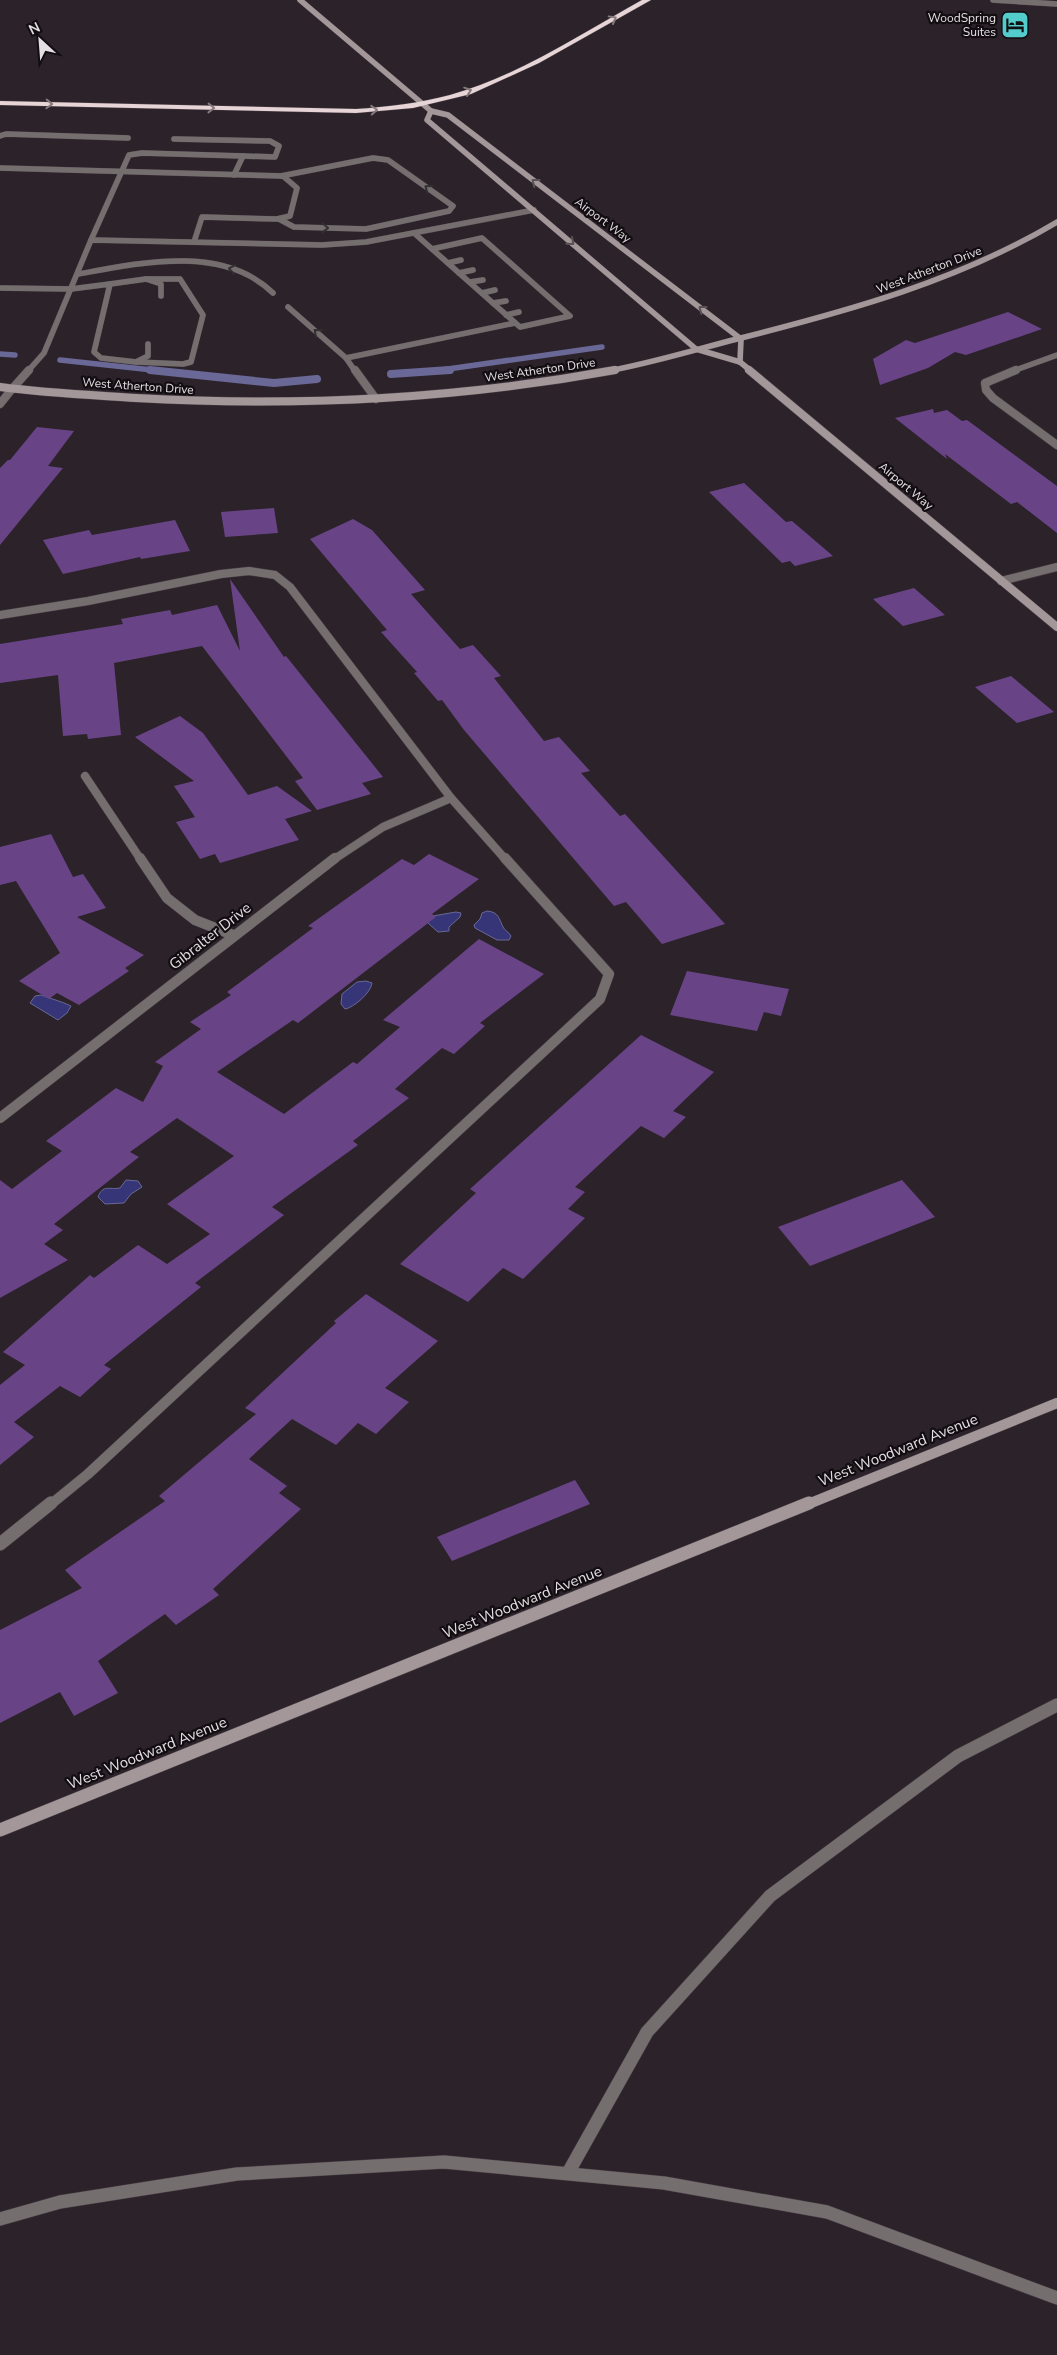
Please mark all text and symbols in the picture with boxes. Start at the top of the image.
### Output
place label: WoodSpring Suites [928,10,996,40]
hotel icon: WoodSpring Suites [1000,10,1030,40]
north arrow [15,15,65,65]
one-way arrow [608,15,617,25]
text: N [26,18,43,40]
one-way arrow [464,87,472,97]
one-way arrow [45,99,53,109]
one-way arrow [208,103,215,113]
one-way arrow [370,105,378,116]
one-way arrow [531,179,541,188]
one-way arrow [425,186,434,194]
street label: Airport Way [572,194,635,247]
one-way arrow [322,223,330,233]
one-way arrow [565,236,574,244]
street label: West Atherton Drive [874,243,984,297]
one-way arrow [227,264,236,274]
one-way arrow [699,307,708,315]
one-way arrow [314,329,323,338]
street label: West Atherton Drive [484,354,596,386]
street label: West Atherton Drive [82,374,194,398]
street label: Airport Way [875,459,937,514]
street label: Gibralter Drive [165,898,255,974]
street label: West Woodward Avenue [815,1409,981,1491]
street label: West Woodward Avenue [439,1561,605,1643]
street label: West Woodward Avenue [64,1712,230,1794]

